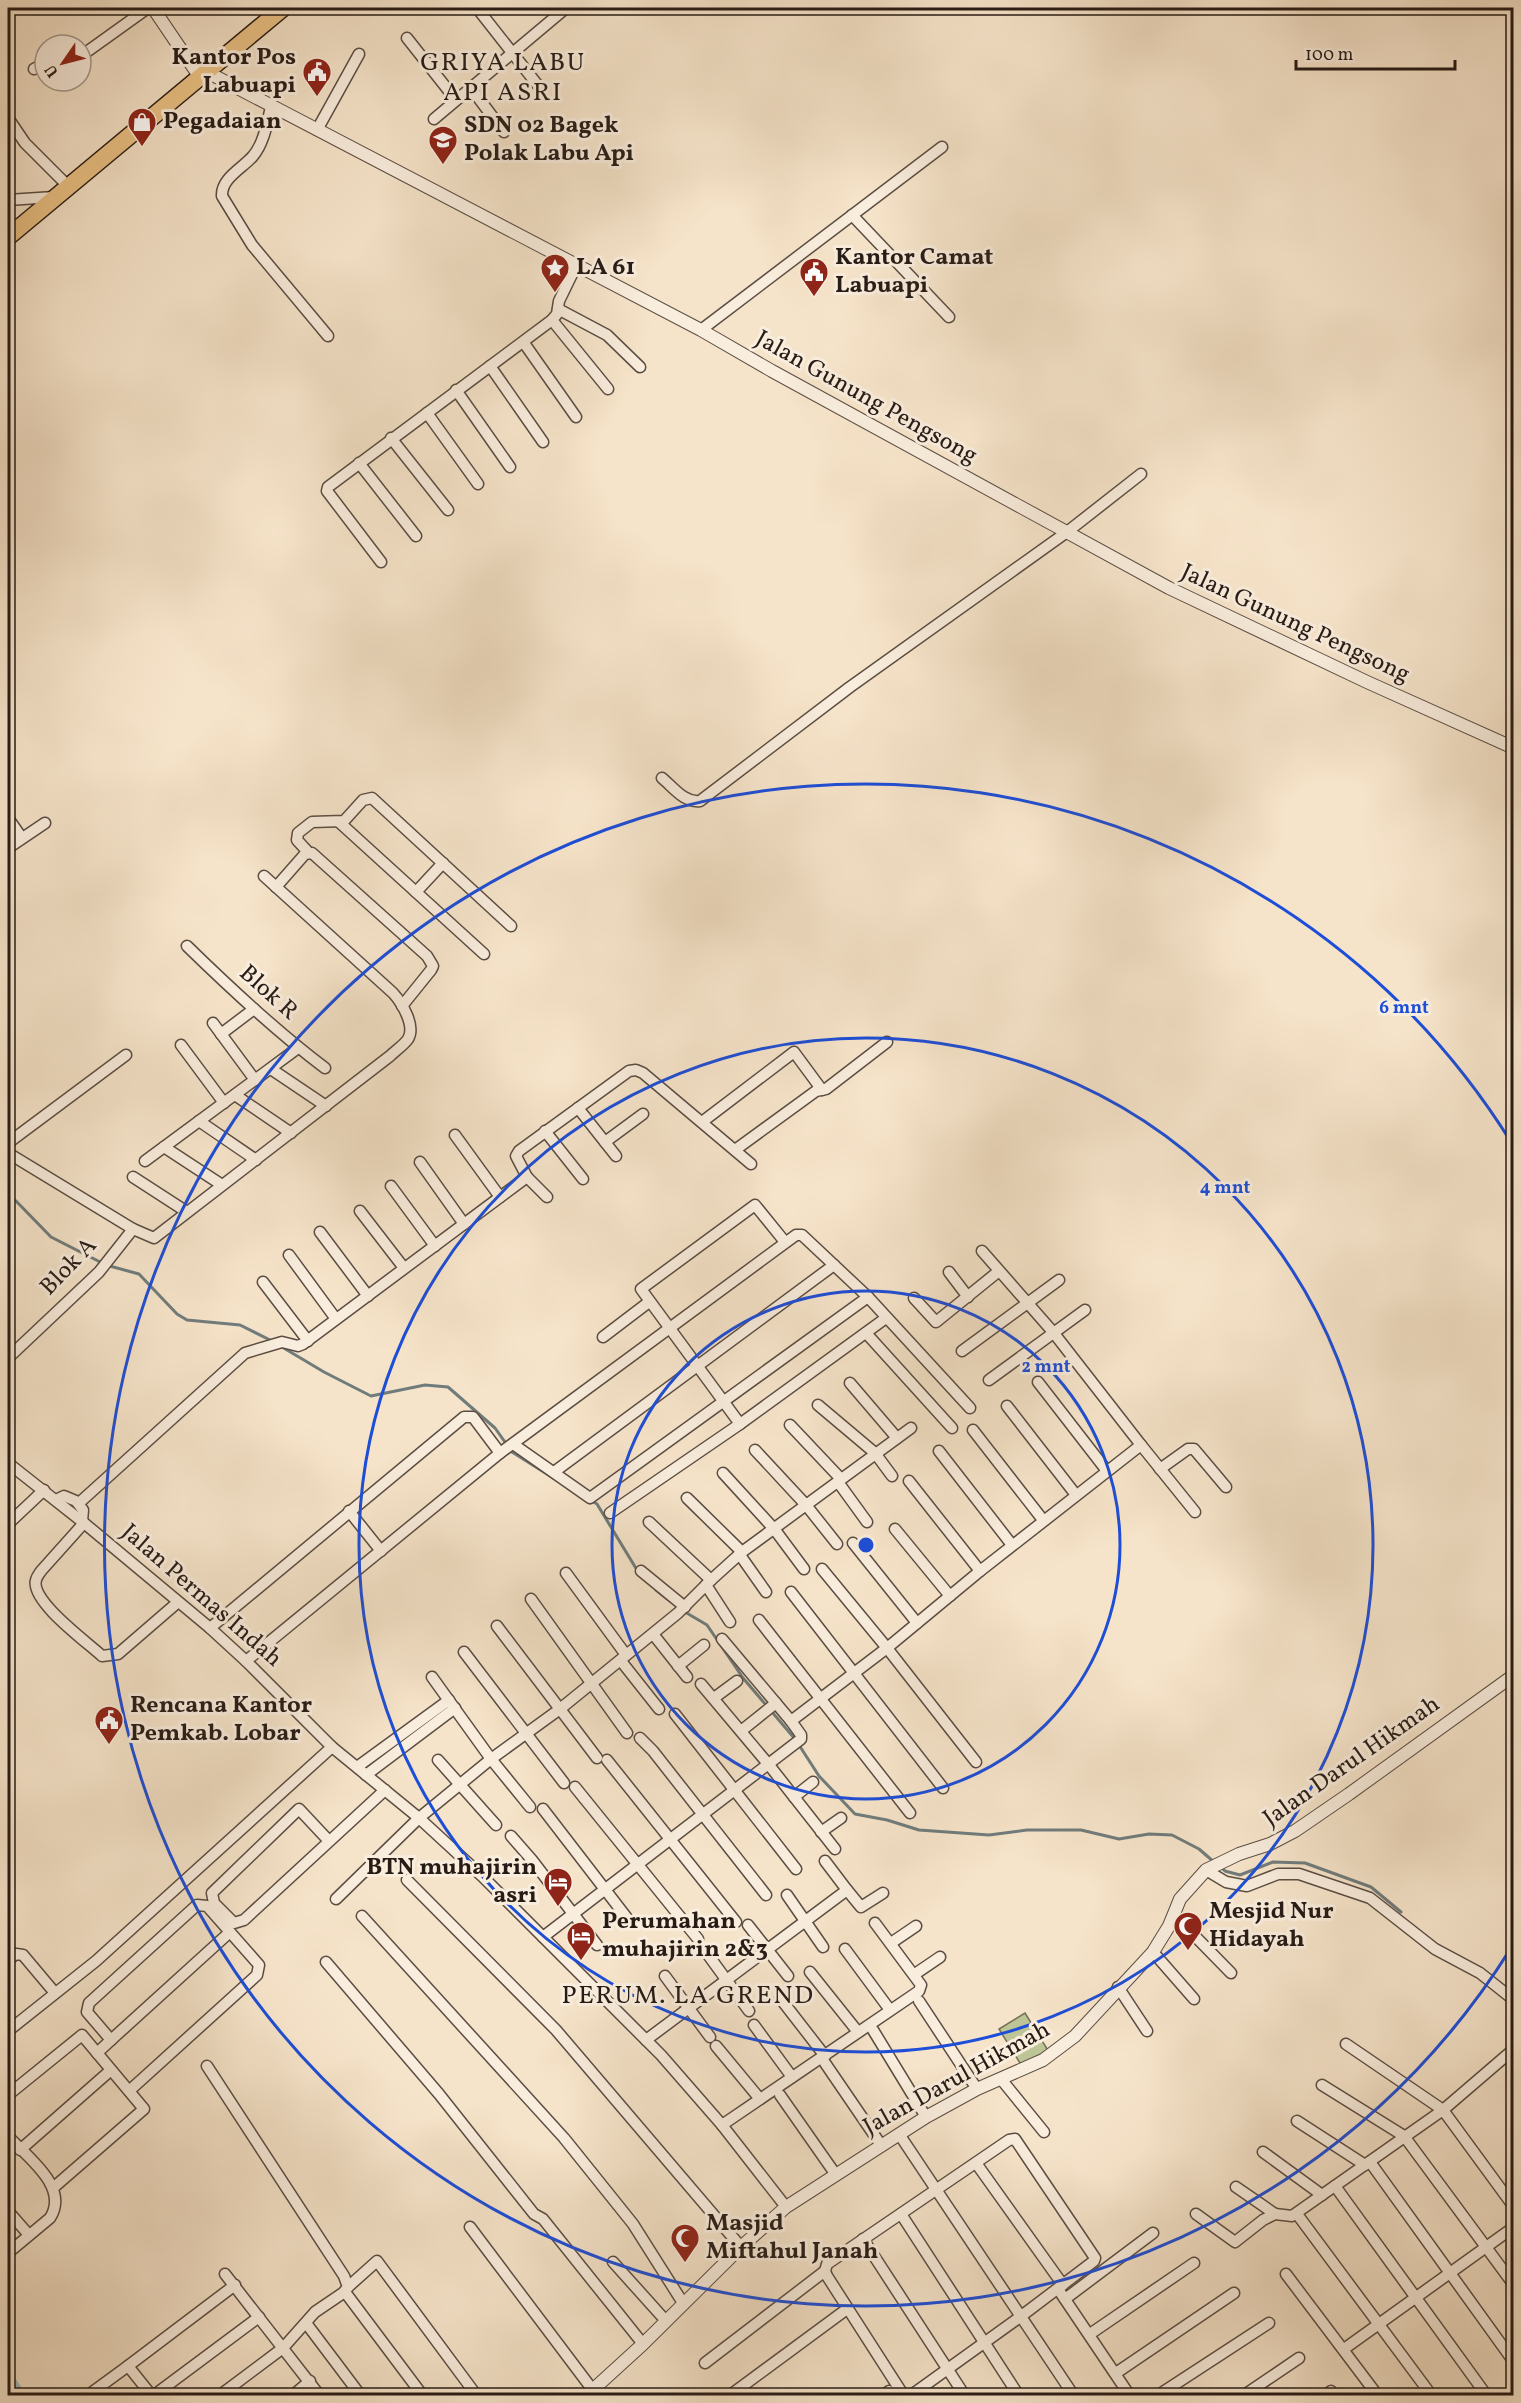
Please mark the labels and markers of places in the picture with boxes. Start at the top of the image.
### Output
place label: Kantor Pos Labuapi [172,41,296,103]
public building icon: Kantor Pos Labuapi [301,56,333,98]
place label: Pegadaian [163,105,282,139]
shop icon: Pegadaian [126,106,158,148]
place label: SDN 02 Bagek Polak Labu Api [464,109,634,171]
school or university icon: SDN 02 Bagek Polak Labu Api [427,124,459,166]
place label: Kantor Camat Labuapi [835,241,993,303]
place label: LA 61 [576,251,635,285]
place icon: LA 61 [539,252,571,294]
public building icon: Kantor Camat Labuapi [798,256,830,298]
centre of rings [856,1535,876,1555]
place label: Rencana Kantor Pemkab. Lobar [130,1689,312,1751]
public building icon: Rencana Kantor Pemkab. Lobar [93,1704,125,1746]
place label: BTN muhajirin asri [366,1851,537,1913]
hotel icon: BTN muhajirin asri [542,1866,574,1908]
place label: Mesjid Nur Hidayah [1209,1895,1334,1957]
place label: Perumahan muhajirin 2&3 [602,1905,768,1967]
mosque icon: Mesjid Nur Hidayah [1172,1910,1204,1952]
hotel icon: Perumahan muhajirin 2&3 [565,1920,597,1962]
place label: Masjid Miftahul Janah [706,2207,878,2269]
mosque icon: Masjid Miftahul Janah [669,2222,701,2264]

